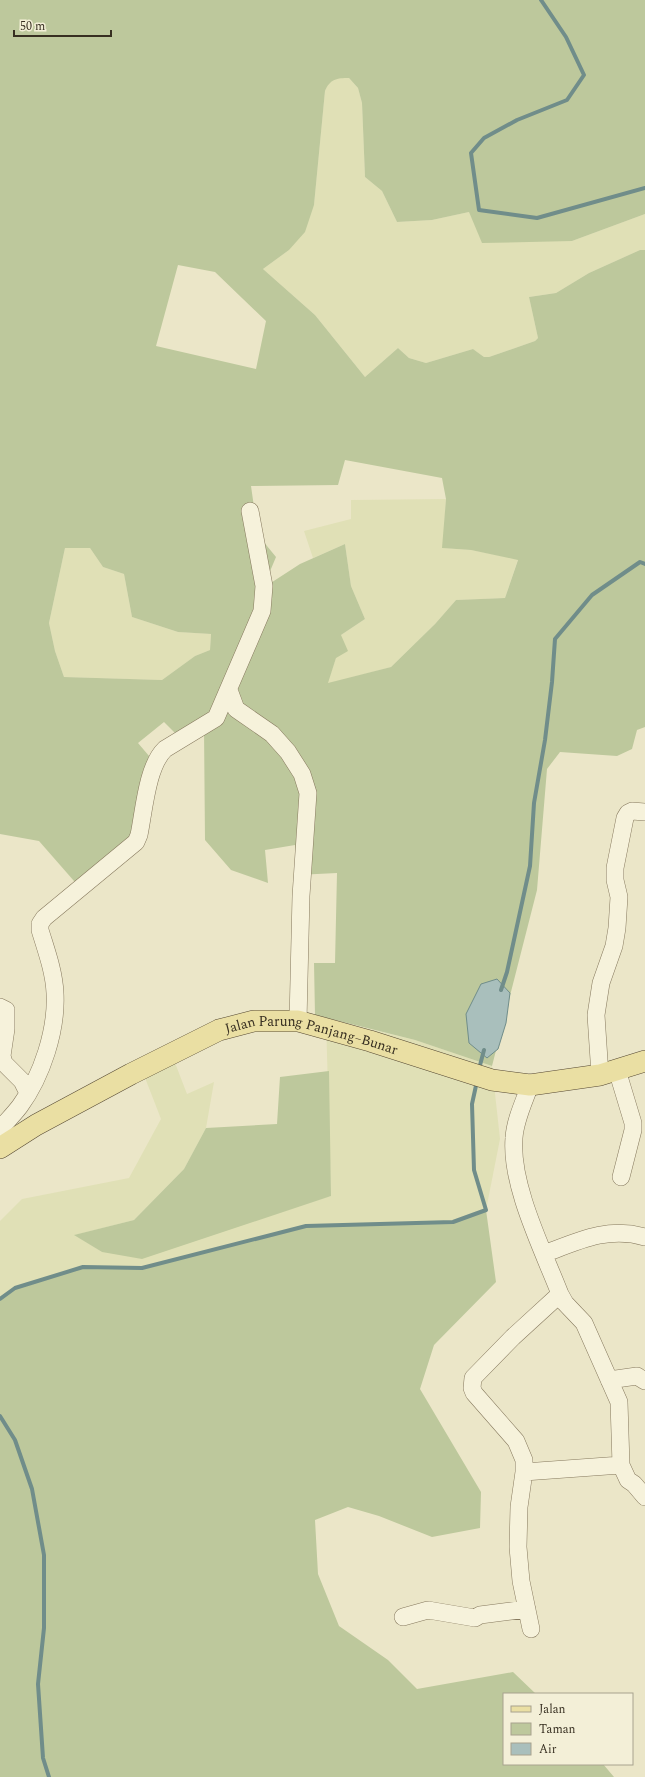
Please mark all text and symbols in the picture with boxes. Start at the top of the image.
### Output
scale bar [14,12,111,38]
text: 50 m [20,17,45,36]
street label: Jalan Parung Panjang–Bunar [223,1011,401,1060]
legend [503,1693,633,1765]
text: Jalan [539,1700,566,1719]
text: Taman [539,1720,576,1739]
text: Air [539,1740,557,1759]

